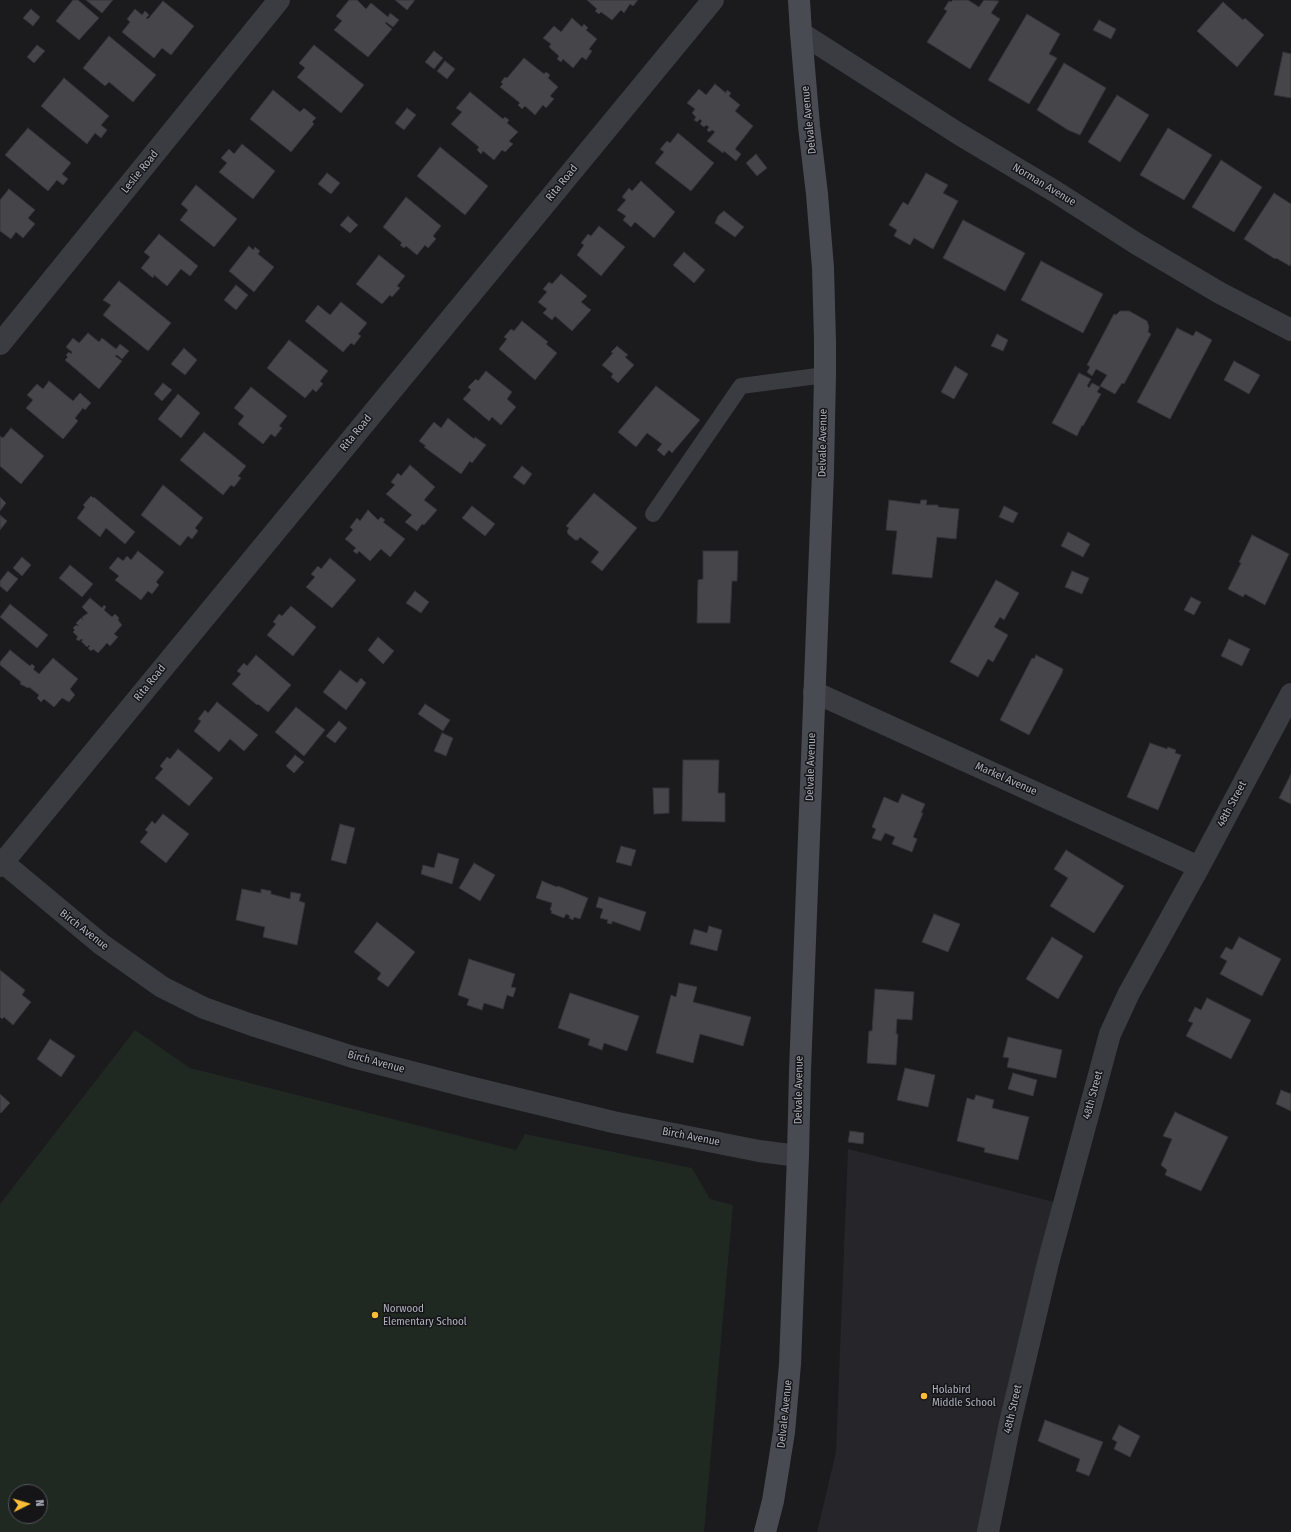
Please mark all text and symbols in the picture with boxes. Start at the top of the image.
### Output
street label: Delvale Avenue [799,85,819,155]
street label: Leslie Road [119,148,161,196]
street label: Norman Avenue [1010,161,1078,209]
street label: Rita Road [543,162,581,204]
street label: Delvale Avenue [816,409,830,477]
street label: Rita Road [337,412,375,454]
street label: Rita Road [131,662,169,704]
street label: Delvale Avenue [803,733,819,801]
street label: Markel Avenue [973,760,1039,798]
street label: 48th Street [1214,779,1250,829]
street label: Birch Avenue [57,907,111,953]
street label: Birch Avenue [346,1048,406,1076]
street label: Delvale Avenue [792,1056,806,1124]
street label: 48th Street [1080,1069,1106,1121]
street label: Birch Avenue [661,1125,721,1149]
place label: Norwood Elementary School [383,1302,467,1328]
marker: Norwood Elementary School [370,1310,380,1320]
street label: Delvale Avenue [775,1379,795,1449]
place label: Holabird Middle School [932,1383,996,1409]
street label: 48th Street [1001,1383,1025,1435]
marker: Holabird Middle School [919,1391,929,1401]
north arrow [8,1484,48,1524]
text: N [33,1499,46,1507]

